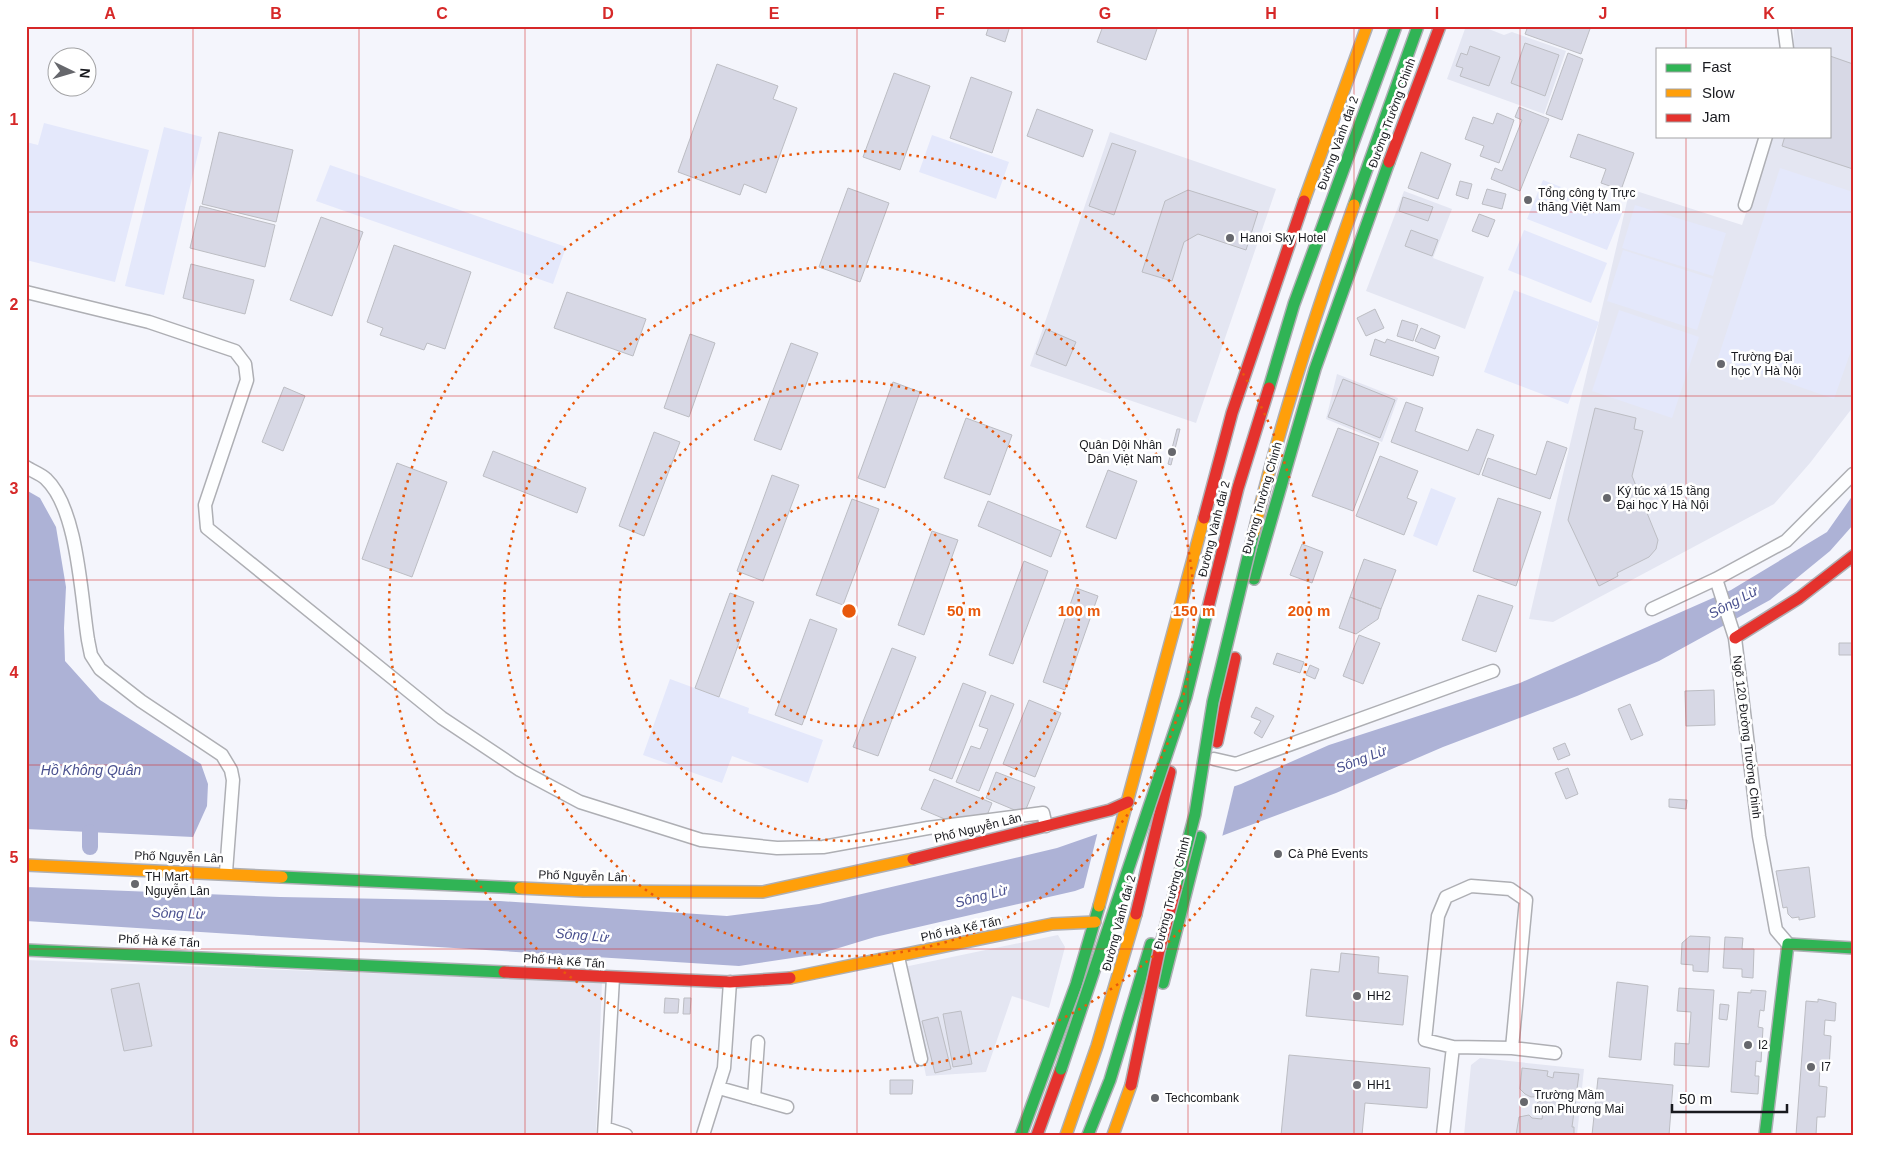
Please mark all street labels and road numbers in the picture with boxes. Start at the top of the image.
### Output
street label: Đường Trường Chinh [1366,56,1418,170]
street label: Đường Vành đai 2 [1315,94,1362,192]
street label: Đường Trường Chinh [1239,440,1285,556]
street label: Đường Vành đai 2 [1195,479,1233,579]
street label: Ngõ 120 Đường Trường Chinh [1730,654,1764,820]
street label: Phố Nguyễn Lân [933,809,1023,846]
street label: Đường Trường Chinh [1151,835,1193,951]
street label: Phố Nguyễn Lân [134,847,224,866]
street label: Phố Nguyễn Lân [538,866,628,885]
street label: Đường Vành đai 2 [1099,873,1139,972]
street label: Phố Hà Kế Tấn [920,914,1002,944]
street label: Phố Hà Kế Tấn [118,932,200,950]
street label: Phố Hà Kế Tấn [523,951,605,971]

